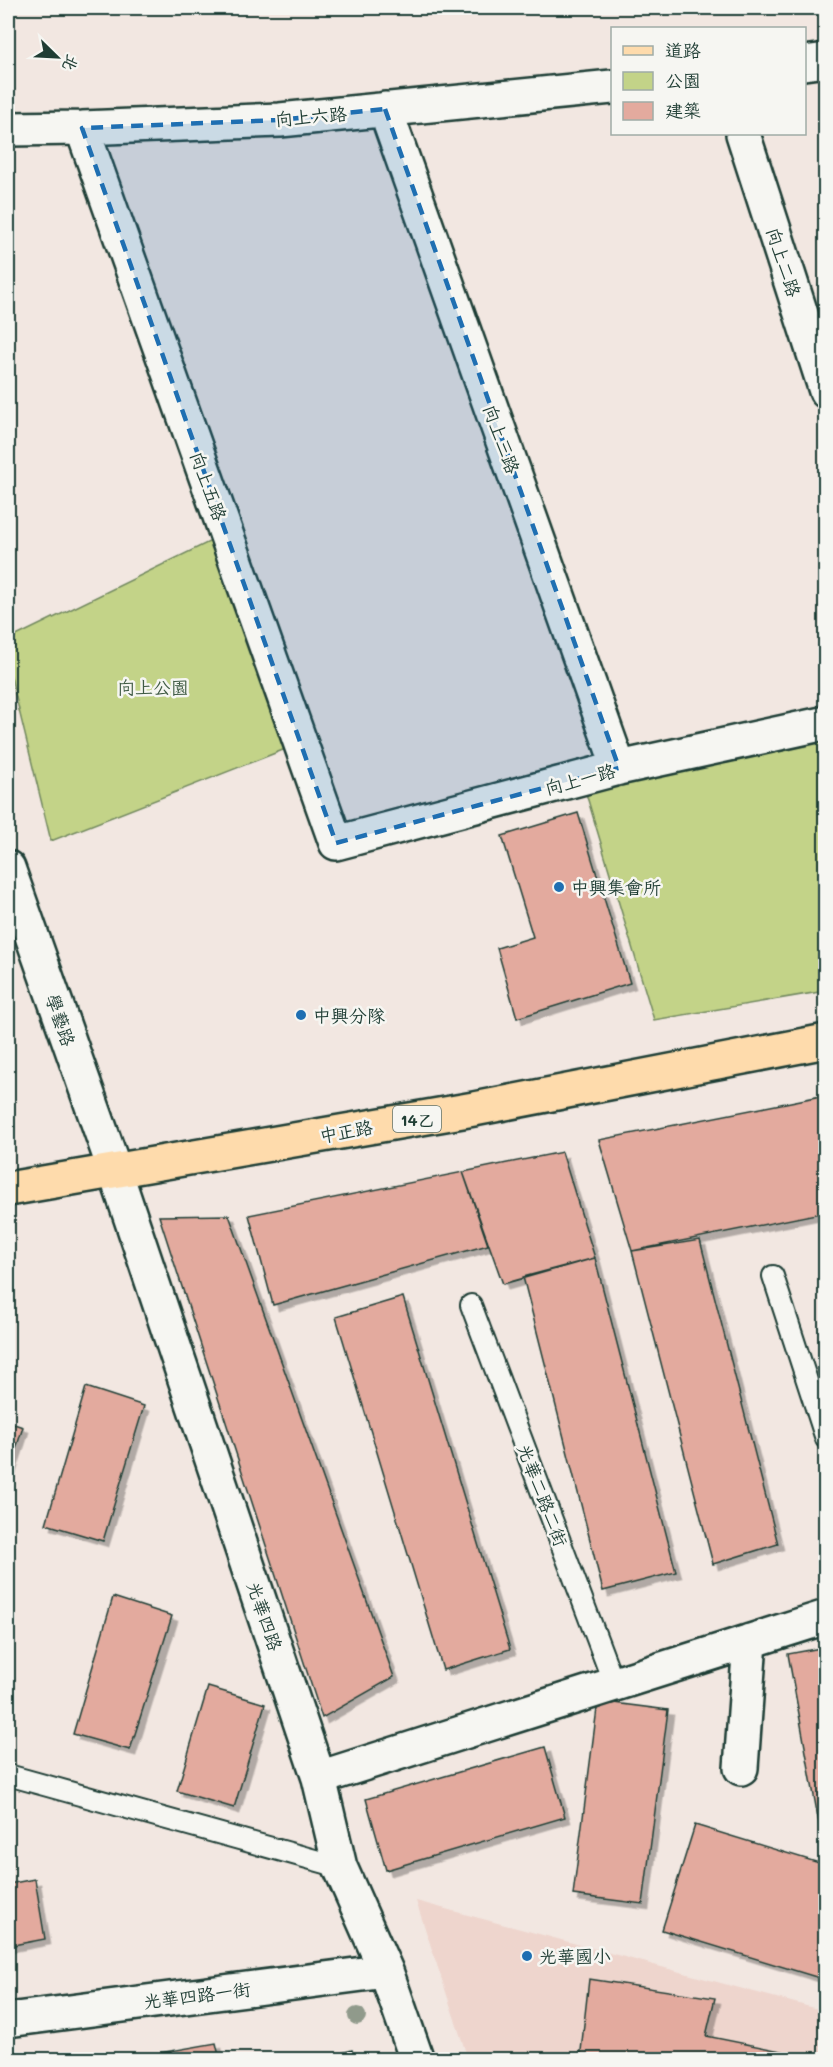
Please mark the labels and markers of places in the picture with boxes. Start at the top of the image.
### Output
place label: 中興集會所 [571,875,661,899]
marker: 中興集會所 [552,880,566,894]
place label: 中興分隊 [313,1003,385,1027]
marker: 中興分隊 [294,1008,308,1022]
place label: 光華國小 [539,1944,611,1968]
marker: 光華國小 [520,1949,534,1963]

